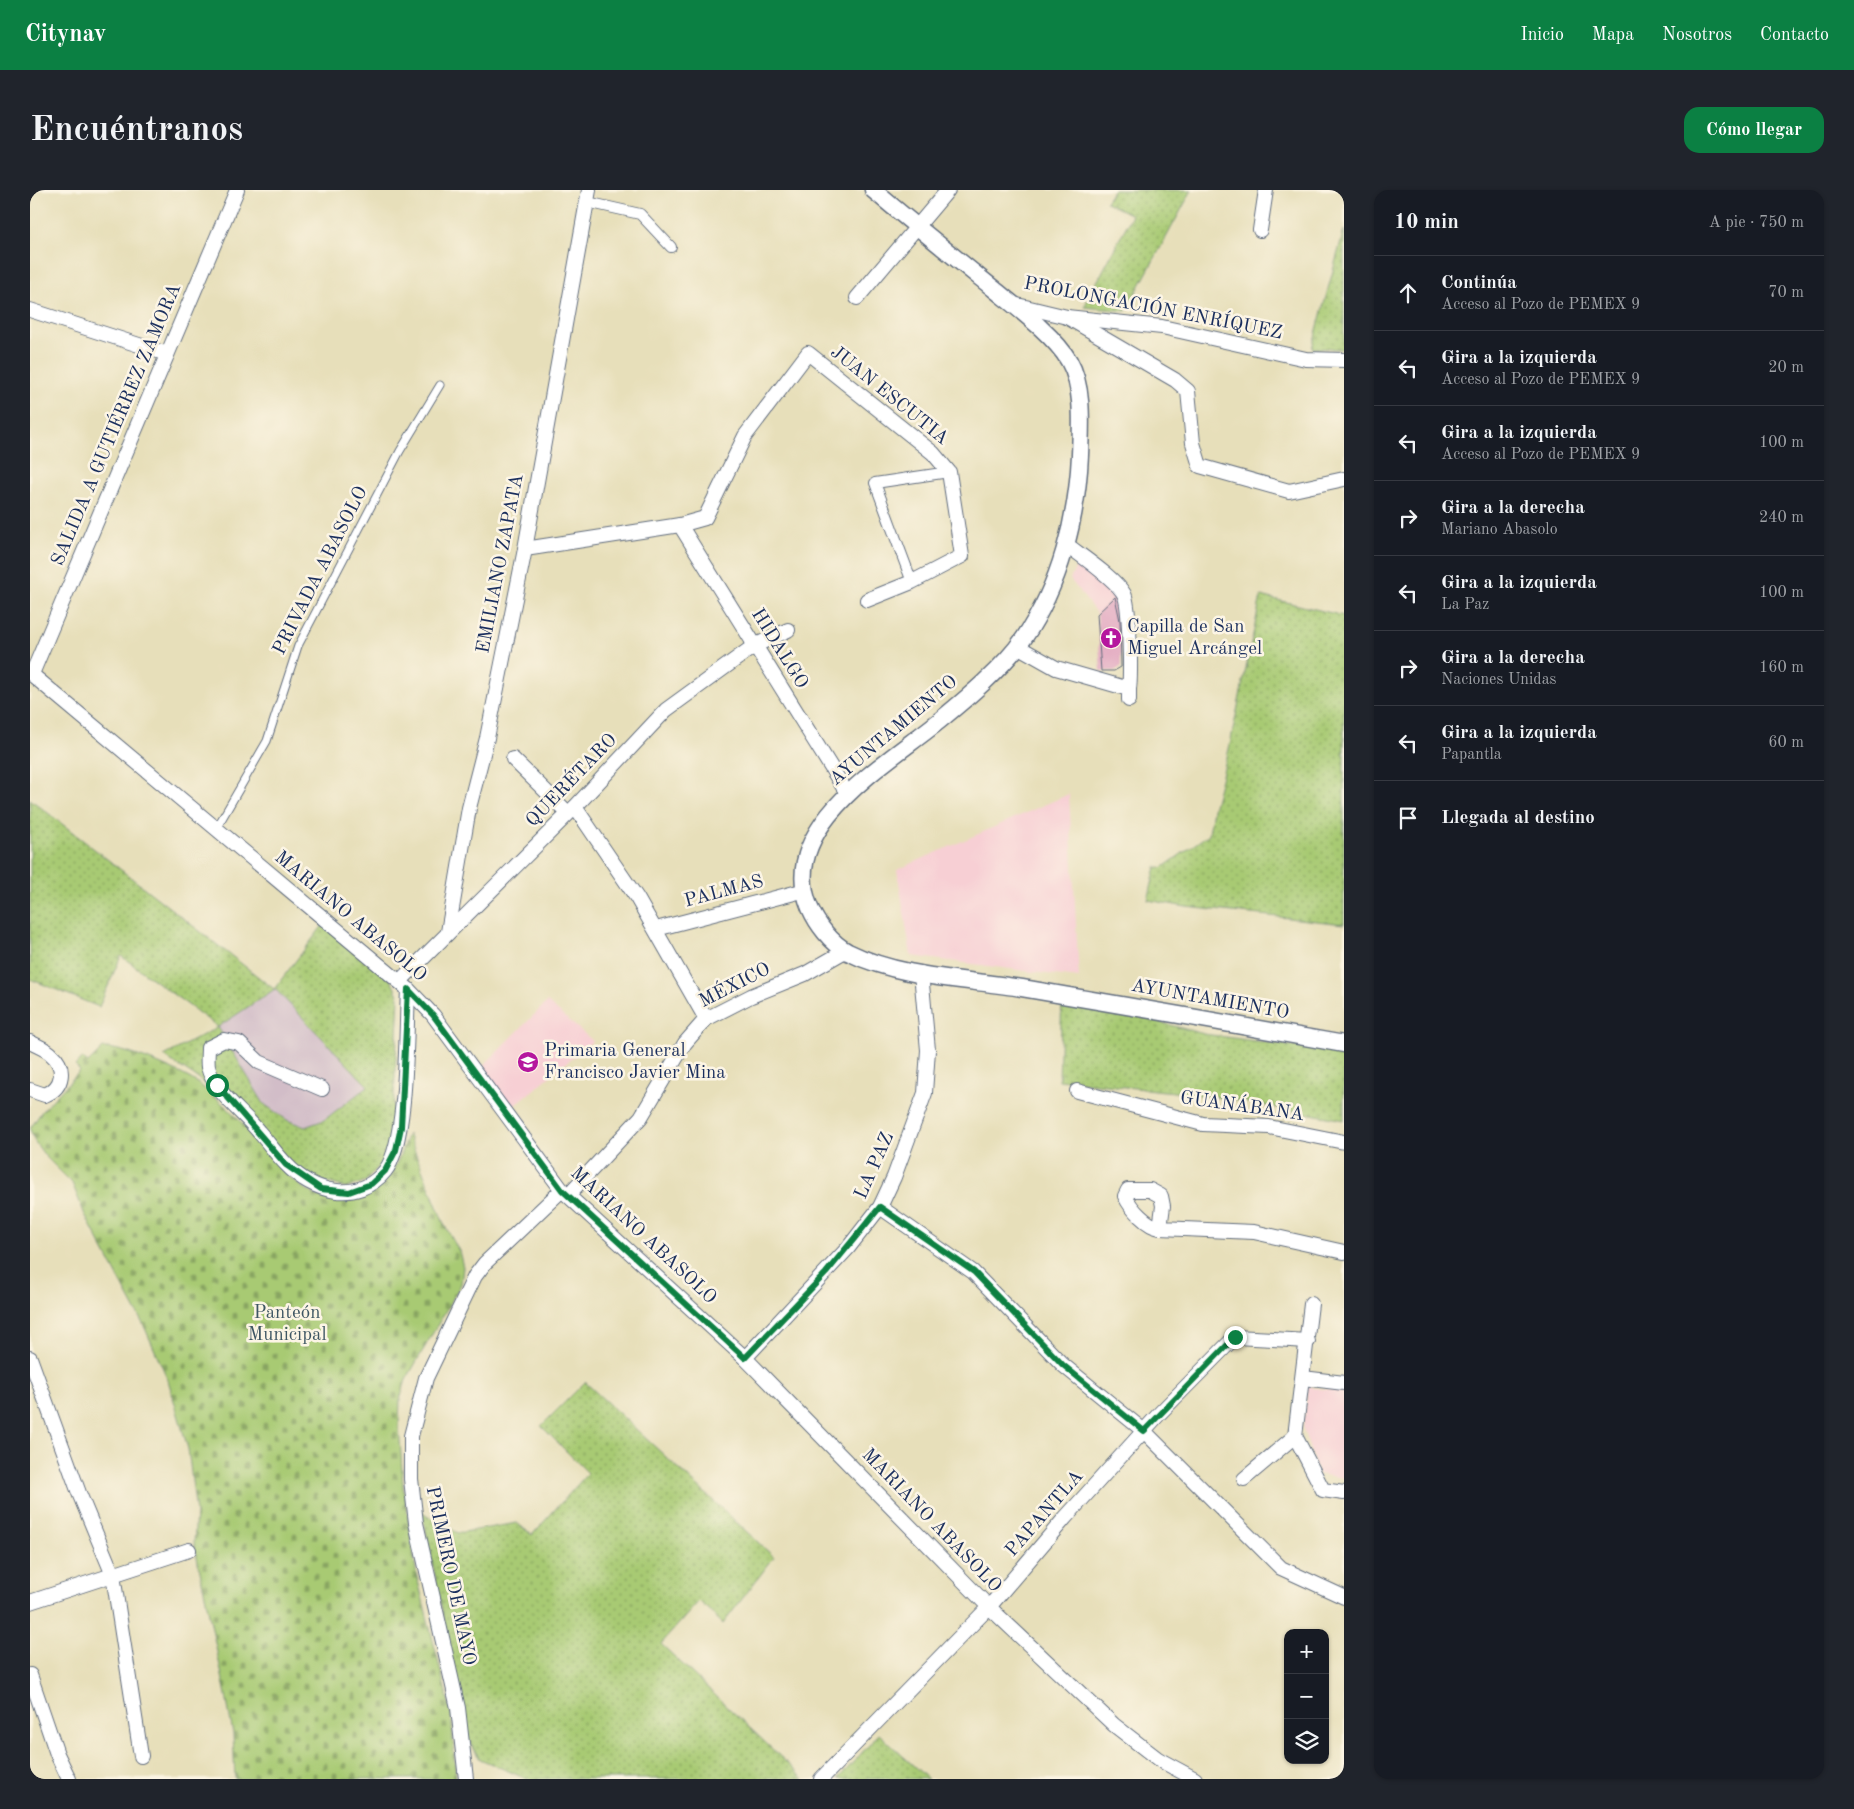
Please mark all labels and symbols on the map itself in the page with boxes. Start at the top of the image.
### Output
street label: PROLONGACIÓN ENRÍQUEZ [1022,270,1285,343]
street label: SALIDA A GUTIÉRREZ ZAMORA [45,279,185,569]
street label: JUAN ESCUTIA [826,343,952,450]
street label: EMILIANO ZAPATA [474,472,528,655]
street label: PRIVADA ABASOLO [270,484,372,658]
street label: HIDALGO [747,606,811,692]
place label: Capilla de San Miguel Arcángel [1127,618,1262,659]
church icon: Capilla de San Miguel Arcángel [1099,626,1123,650]
street label: AYUNTAMIENTO [827,672,961,790]
street label: QUERÉTARO [520,728,621,831]
street label: MARIANO ABASOLO [270,848,430,986]
street label: PALMAS [682,872,766,912]
street label: MÉXICO [695,957,774,1012]
street label: AYUNTAMIENTO [1130,977,1290,1023]
place label: Primaria General Francisco Javier Mina [544,1042,726,1083]
school or university icon: Primaria General Francisco Javier Mina [516,1050,540,1074]
route start [206,1074,229,1097]
street label: GUANÁBANA [1179,1085,1306,1125]
street label: LA PAZ [852,1130,898,1202]
street label: MARIANO ABASOLO [566,1164,720,1308]
park label: Panteón Municipal [247,1304,327,1345]
route end [1224,1326,1247,1349]
street label: MARIANO ABASOLO [858,1445,1004,1597]
street label: PAPANTLA [1003,1467,1088,1561]
street label: PRIMERO DE MAYO [422,1485,478,1667]

